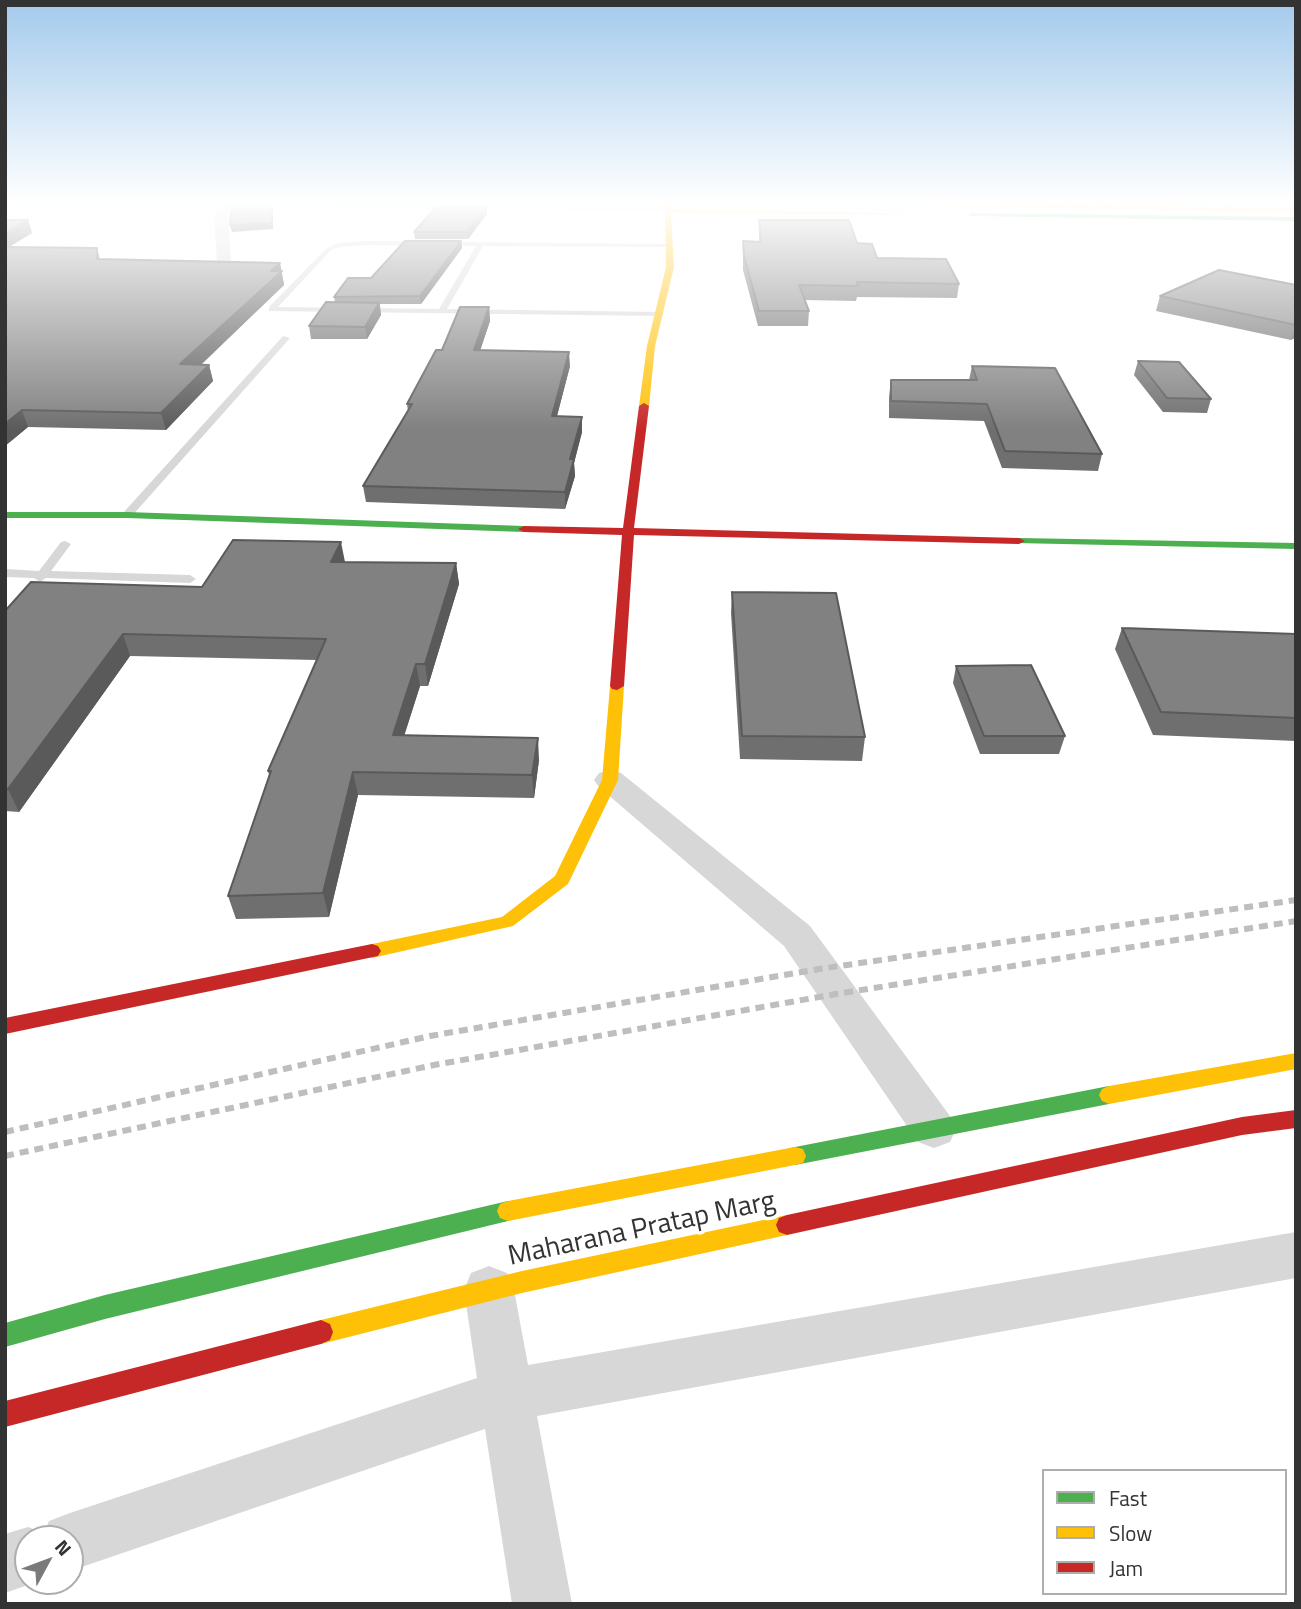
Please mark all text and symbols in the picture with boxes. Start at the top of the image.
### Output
street label: Maharana Pratap Marg [505,1185,779,1275]
legend [1042,1469,1287,1595]
text: Fast [1109,1482,1147,1514]
text: Slow [1109,1517,1152,1549]
north arrow [14,1525,84,1595]
text: N [48,1533,79,1562]
text: Jam [1109,1552,1143,1584]

